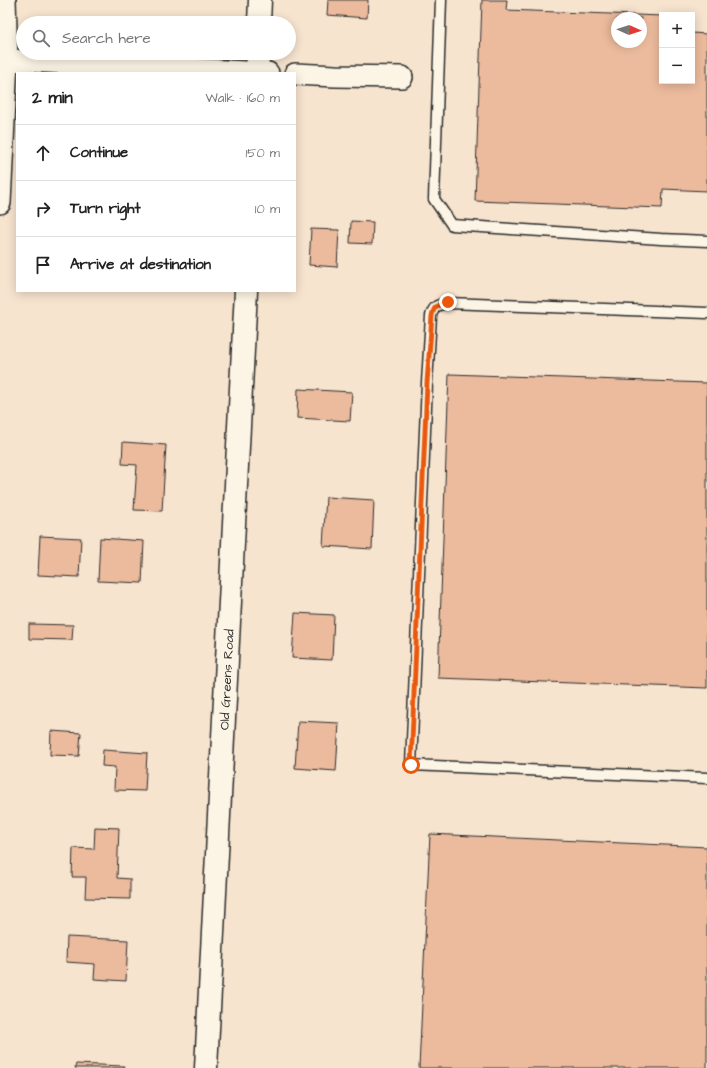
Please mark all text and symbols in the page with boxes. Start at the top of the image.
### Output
north arrow [611,12,647,48]
map controls [659,12,695,84]
button: + [659,12,695,48]
search box [16,16,296,60]
icon: search [30,27,52,49]
text: Search here [62,28,151,49]
button: − [659,48,695,84]
text: 2 min [32,86,73,110]
text: Walk · 160 m [206,89,280,107]
icon: ahead [32,142,54,164]
text: Continue [70,142,128,163]
text: 150 m [246,144,280,162]
icon: right [32,198,54,220]
text: Turn right [70,198,141,219]
text: 10 m [255,200,280,218]
icon: arrive [32,254,54,276]
text: Arrive at destination [70,254,211,275]
route end [439,293,457,311]
street label: Old Greens Road [215,628,239,731]
route start [402,756,420,774]

